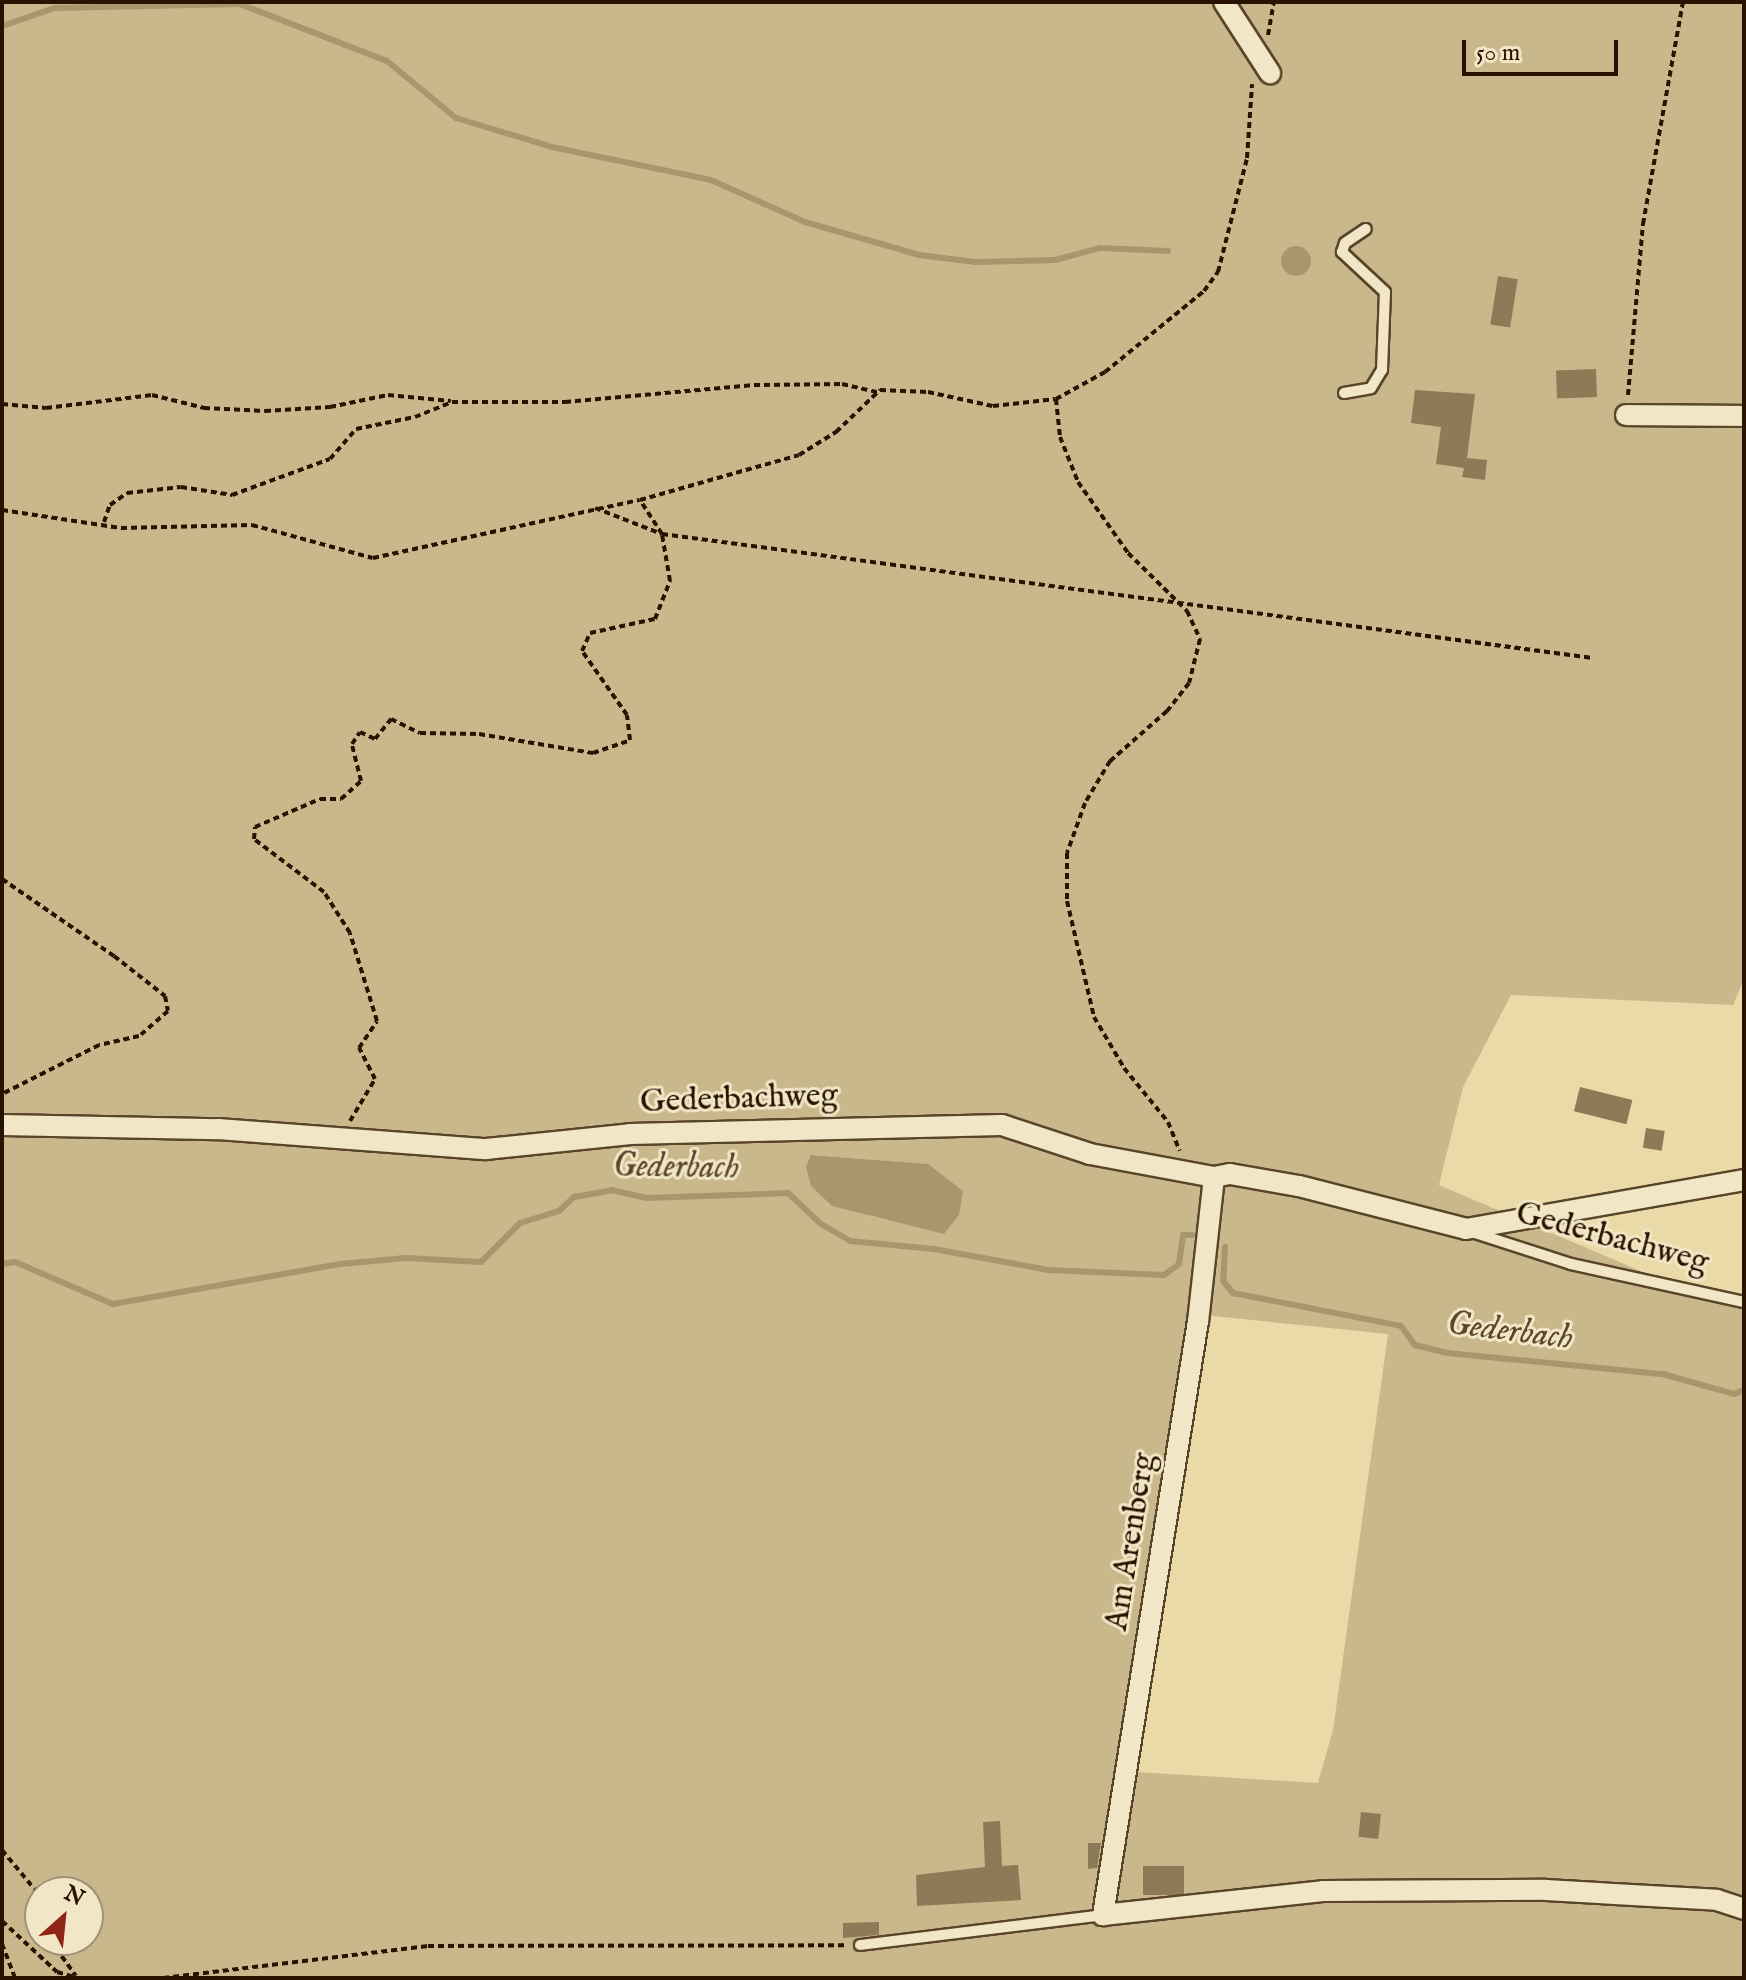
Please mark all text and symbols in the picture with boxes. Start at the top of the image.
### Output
scale bar [1466,24,1622,74]
text: 50 m [1476,38,1520,69]
street label: Gederbachweg [640,1077,838,1123]
water label: Gederbach [612,1145,740,1189]
street label: Gederbachweg [1512,1195,1712,1283]
water label: Gederbach [1445,1303,1575,1359]
street label: Am Arenberg [1099,1450,1165,1634]
north arrow [24,1876,104,1956]
text: N [59,1880,89,1913]

